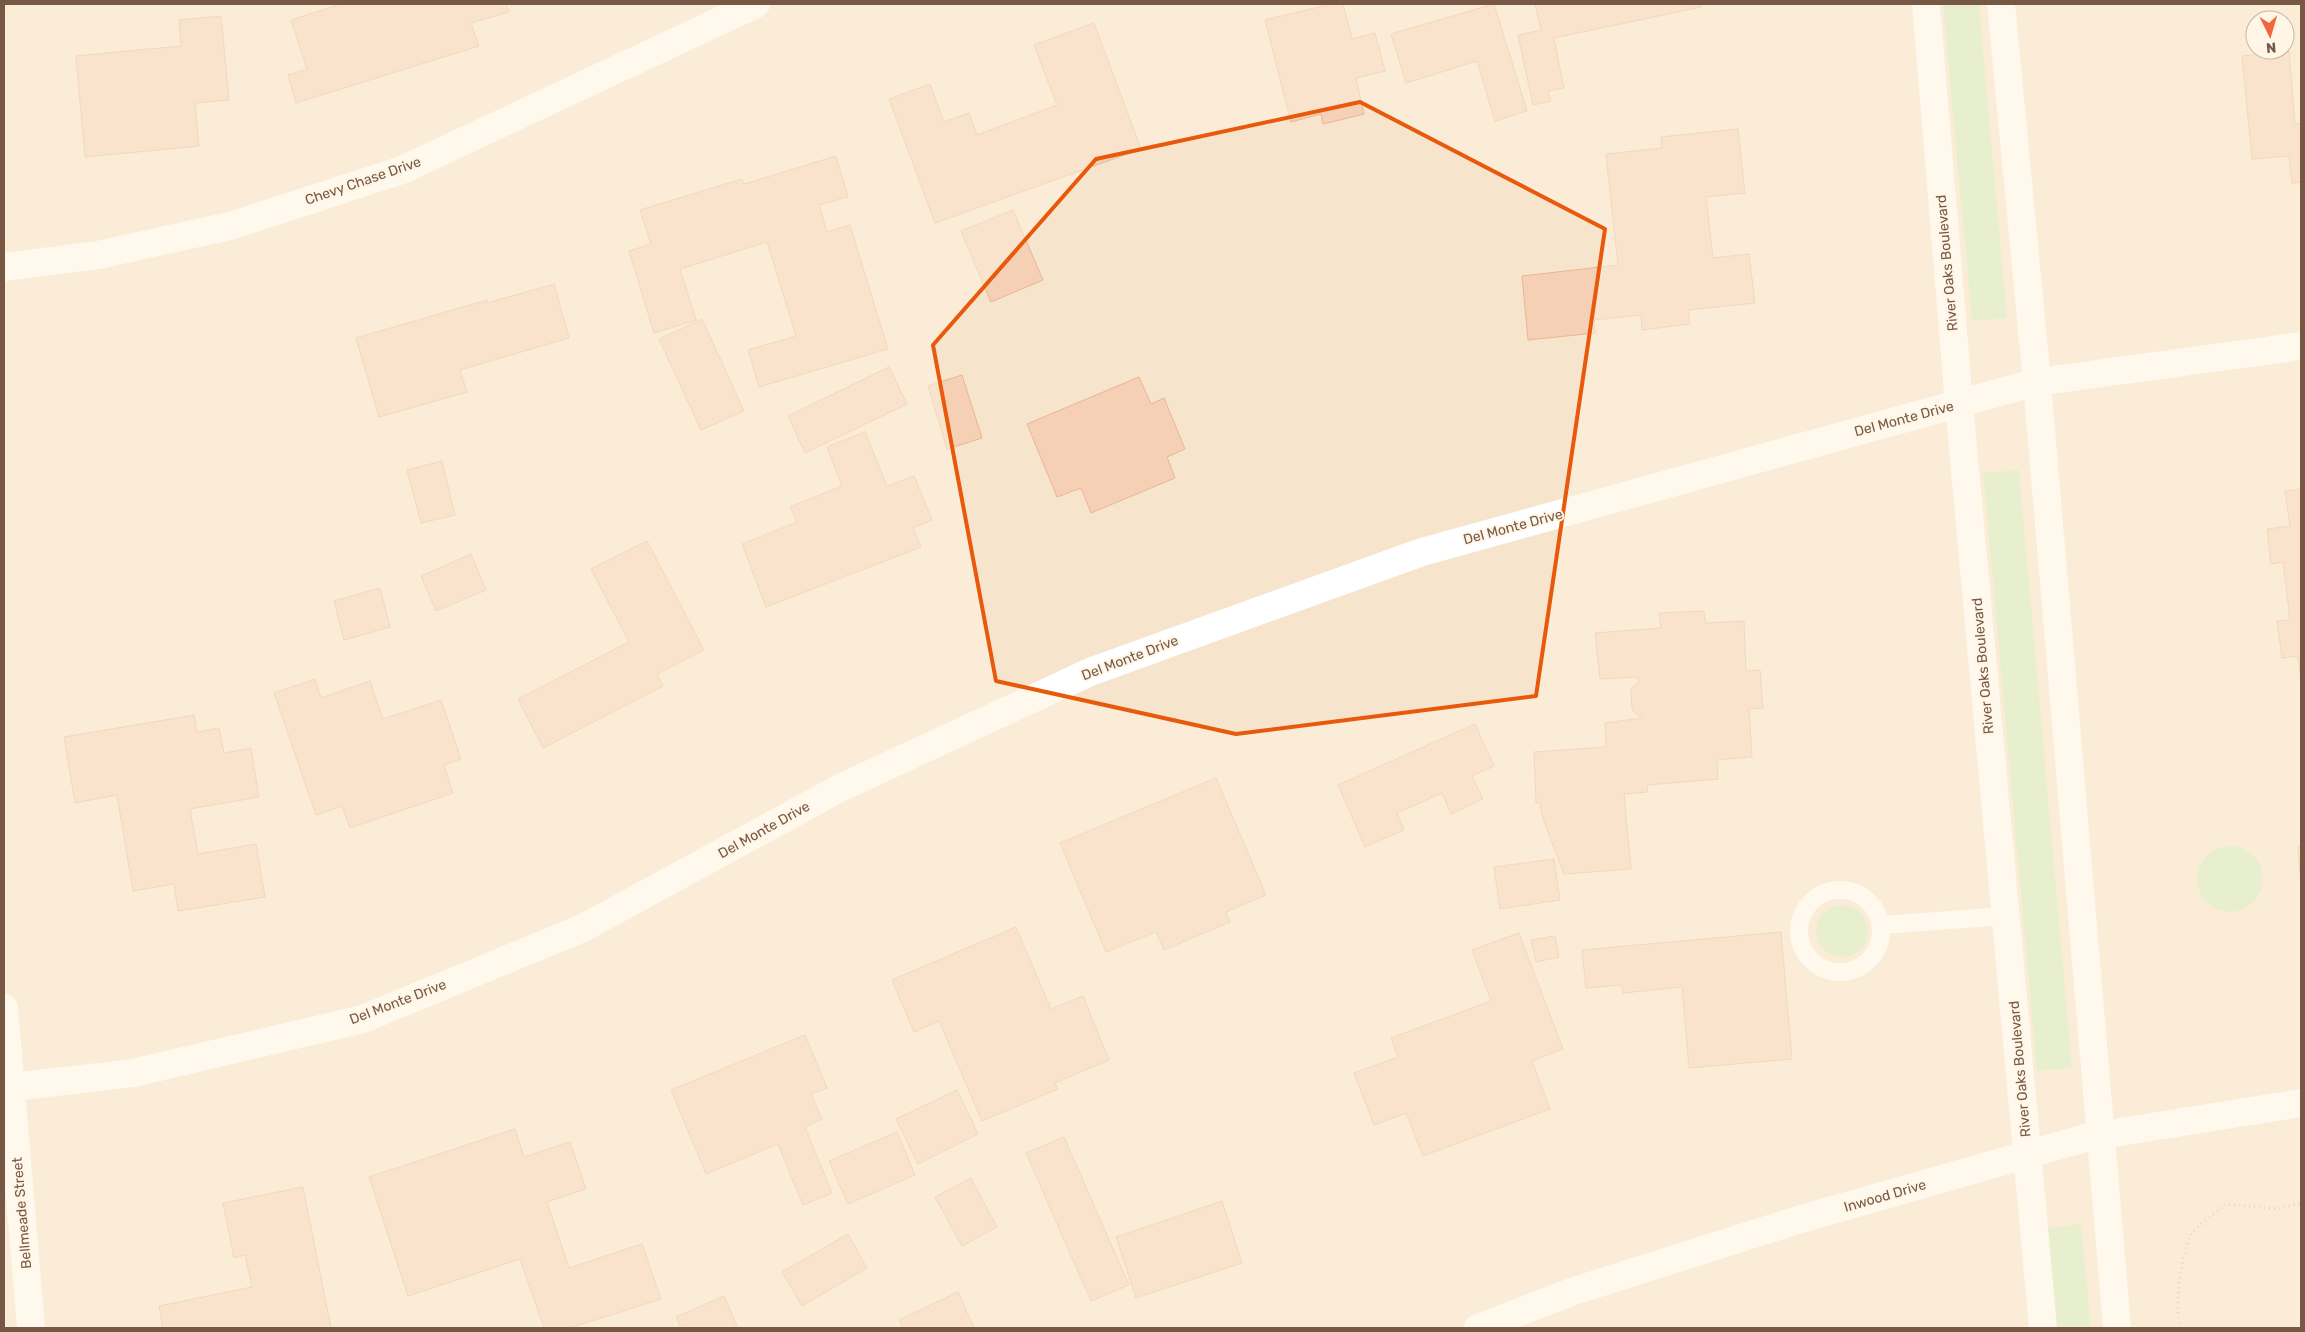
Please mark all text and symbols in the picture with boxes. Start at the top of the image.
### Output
north arrow [2245,10,2295,60]
text: N [2265,39,2277,56]
street label: Chevy Chase Drive [303,153,423,209]
street label: River Oaks Boulevard [1933,194,1961,332]
street label: Del Monte Drive [1852,398,1956,440]
street label: Del Monte Drive [1461,506,1565,548]
street label: River Oaks Boulevard [1969,597,1997,735]
street label: Del Monte Drive [1079,632,1181,684]
street label: Del Monte Drive [715,798,813,862]
street label: Del Monte Drive [347,976,449,1028]
street label: River Oaks Boulevard [2006,1000,2034,1138]
street label: Bellmeade Street [9,1156,35,1270]
street label: Inwood Drive [1842,1176,1928,1216]

